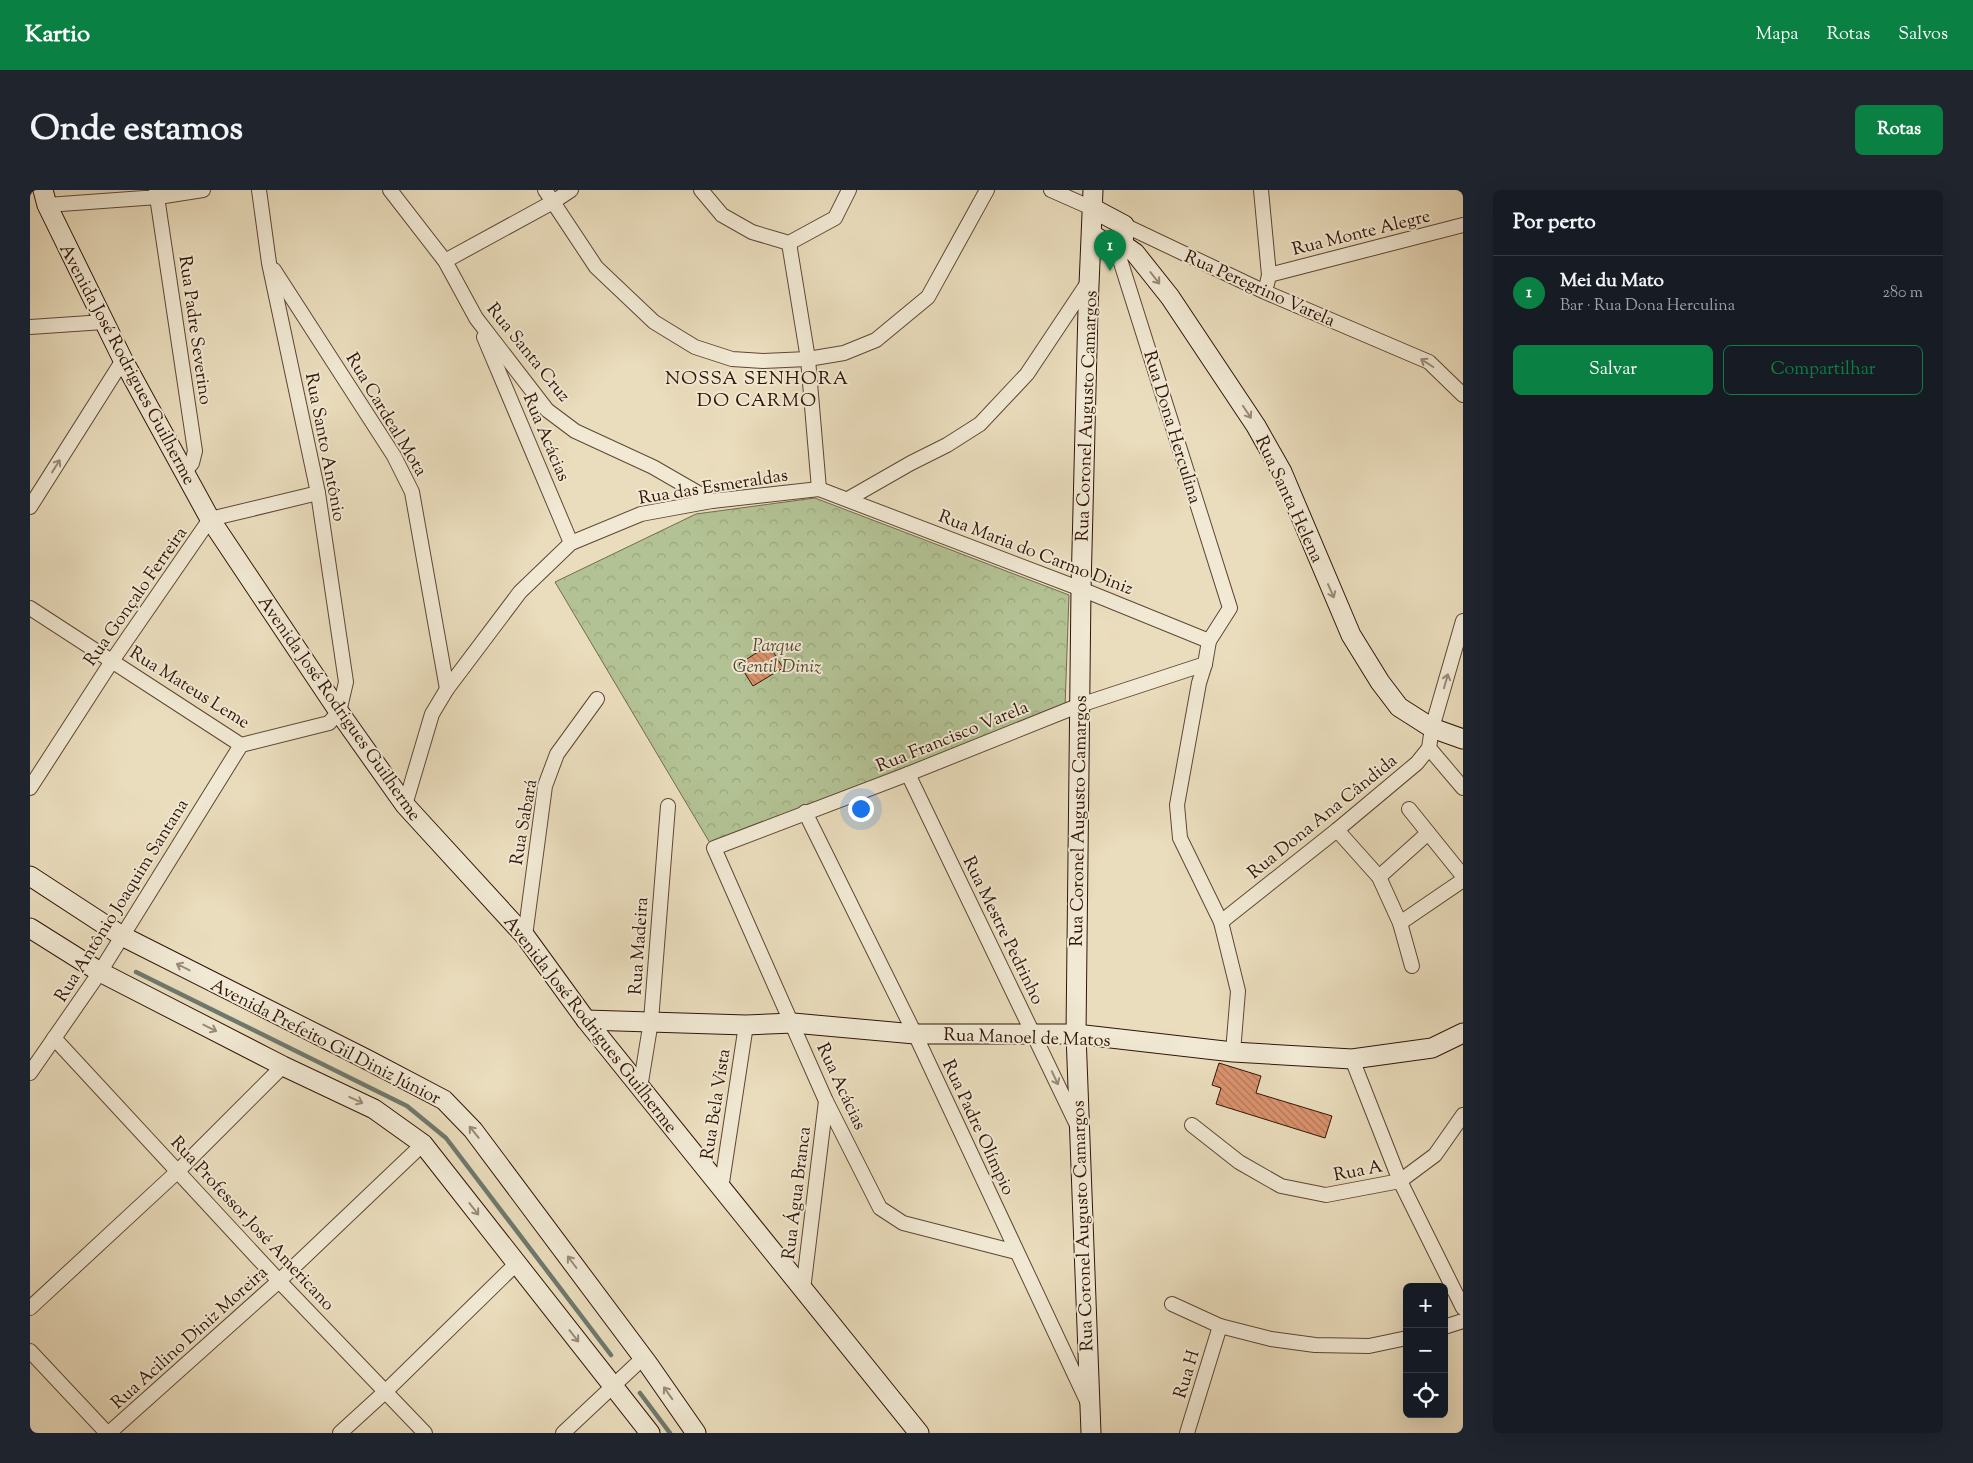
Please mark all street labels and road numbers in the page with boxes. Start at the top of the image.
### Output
street label: Rua Monte Alegre [1290,204,1433,264]
street label: Avenida José Rodrigues Guilherme [51,240,201,490]
street label: Rua Peregrino Varela [1180,245,1339,335]
street label: Rua Padre Severino [171,254,217,407]
street label: Rua Coronel Augusto Camargos [1071,290,1105,542]
street label: Rua Santa Cruz [479,298,576,409]
street label: Rua Cardeal Mota [338,348,432,482]
street label: Rua Dona Herculina [1135,348,1207,507]
street label: Rua Santo Antônio [297,371,351,524]
street label: Rua Acácias [515,390,575,486]
street label: Rua Santa Helena [1247,432,1329,568]
street label: Rua das Esmeraldas [637,463,790,513]
street label: Rua Maria do Carmo Diniz [934,505,1137,603]
street label: Rua Gonçalo Ferreira [79,522,195,672]
street label: Avenida José Rodrigues Guilherme [250,591,426,827]
street label: Rua Mateus Leme [124,641,254,736]
street label: Rua Francisco Varela [873,695,1033,780]
street label: Rua Coronel Augusto Camargos [1065,695,1095,947]
street label: Rua Dona Ana Cândida [1243,749,1404,886]
street label: Rua Sabará [505,777,545,867]
street label: Rua Antônio Joaquim Santana [49,794,196,1008]
street label: Rua Mestre Pedrinho [955,852,1050,1010]
street label: Rua Madeira [624,896,656,996]
street label: Avenida José Rodrigues Guilherme [496,911,683,1139]
street label: Avenida Prefeito Gil Diniz Júnior [205,973,445,1112]
street label: Rua Manoel de Matos [943,1023,1111,1055]
street label: Rua Acácias [809,1039,872,1135]
street label: Rua Bela Vista [695,1047,739,1162]
street label: Rua Padre Olímpio [934,1056,1020,1200]
street label: Rua Coronel Augusto Camargos [1067,1100,1101,1352]
street label: Rua Água Branca [777,1125,819,1261]
street label: Rua Professor José Americano [163,1131,340,1318]
street label: Rua A [1332,1154,1386,1189]
street label: Rua Acilino Diniz Moreira [106,1261,275,1416]
street label: Rua H [1168,1347,1208,1402]

